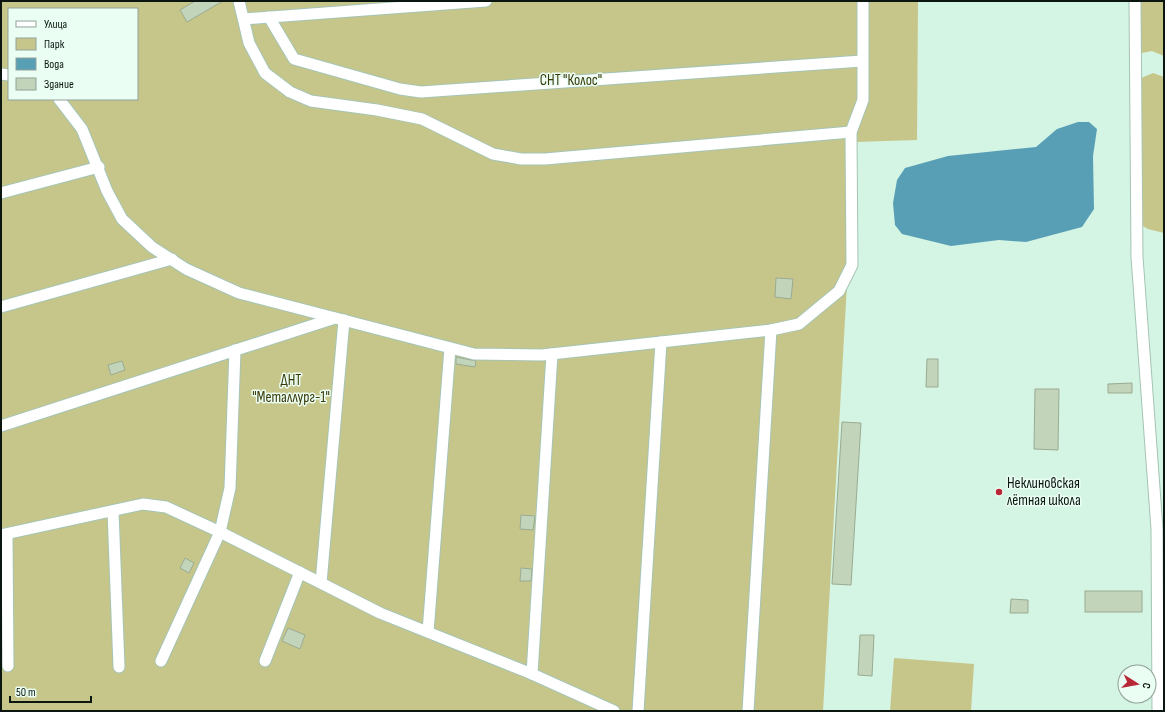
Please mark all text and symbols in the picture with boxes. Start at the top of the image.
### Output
legend [8,8,138,100]
text: Улица [44,17,68,32]
text: Парк [44,37,65,52]
text: Вода [44,57,64,72]
park label: СНТ "Колос" [540,71,602,90]
text: Здание [44,77,74,92]
park label: ДНТ "Металлург-1" [252,371,330,407]
place label: Неклиновская лётная школа [1007,474,1081,510]
marker: Неклиновская лётная школа [994,487,1004,497]
north arrow [1117,664,1157,704]
scale bar [10,678,91,704]
text: С [1139,682,1153,690]
text: 50 m [16,685,36,700]

